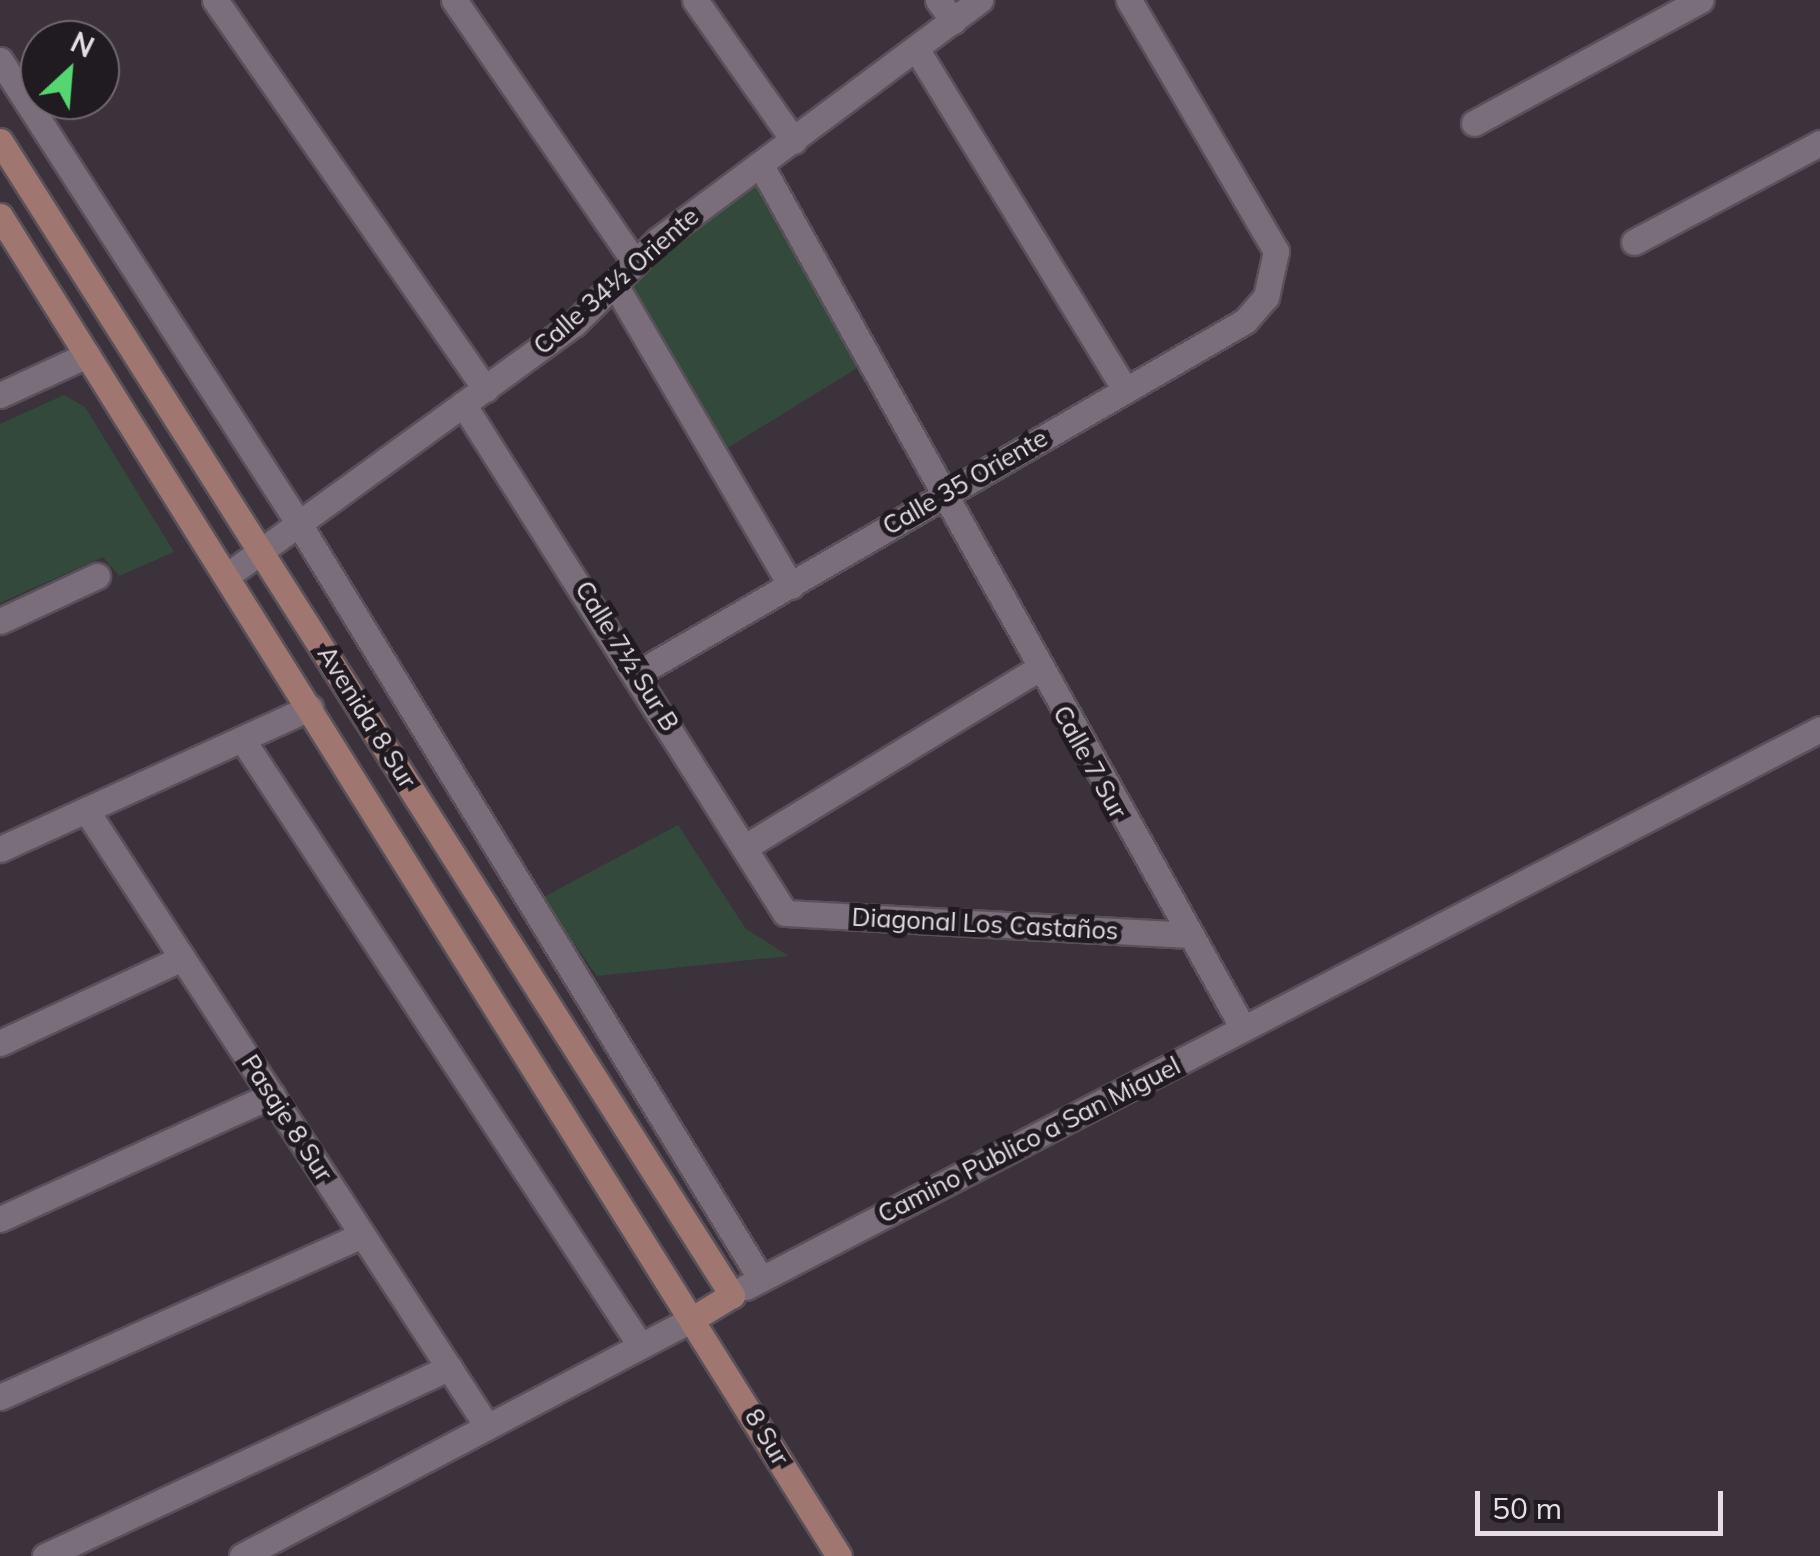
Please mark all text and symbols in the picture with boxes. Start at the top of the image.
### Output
north arrow [20,20,120,120]
text: N [65,24,100,65]
street label: Calle 34½ Oriente [527,201,705,361]
street label: Calle 35 Oriente [877,423,1053,541]
street label: Calle 7½ Sur B [569,575,685,737]
street label: Avenida 8 Sur [311,640,423,794]
street label: Calle 7 Sur [1047,700,1133,824]
street label: Diagonal Los Castaños [851,902,1119,946]
street label: Pasaje 8 Sur [235,1049,339,1187]
street label: Camino Publico a San Miguel [873,1051,1185,1229]
street label: 8 Sur [739,1403,795,1471]
scale bar [1480,1471,1728,1533]
text: 50 m [1492,1489,1562,1527]

